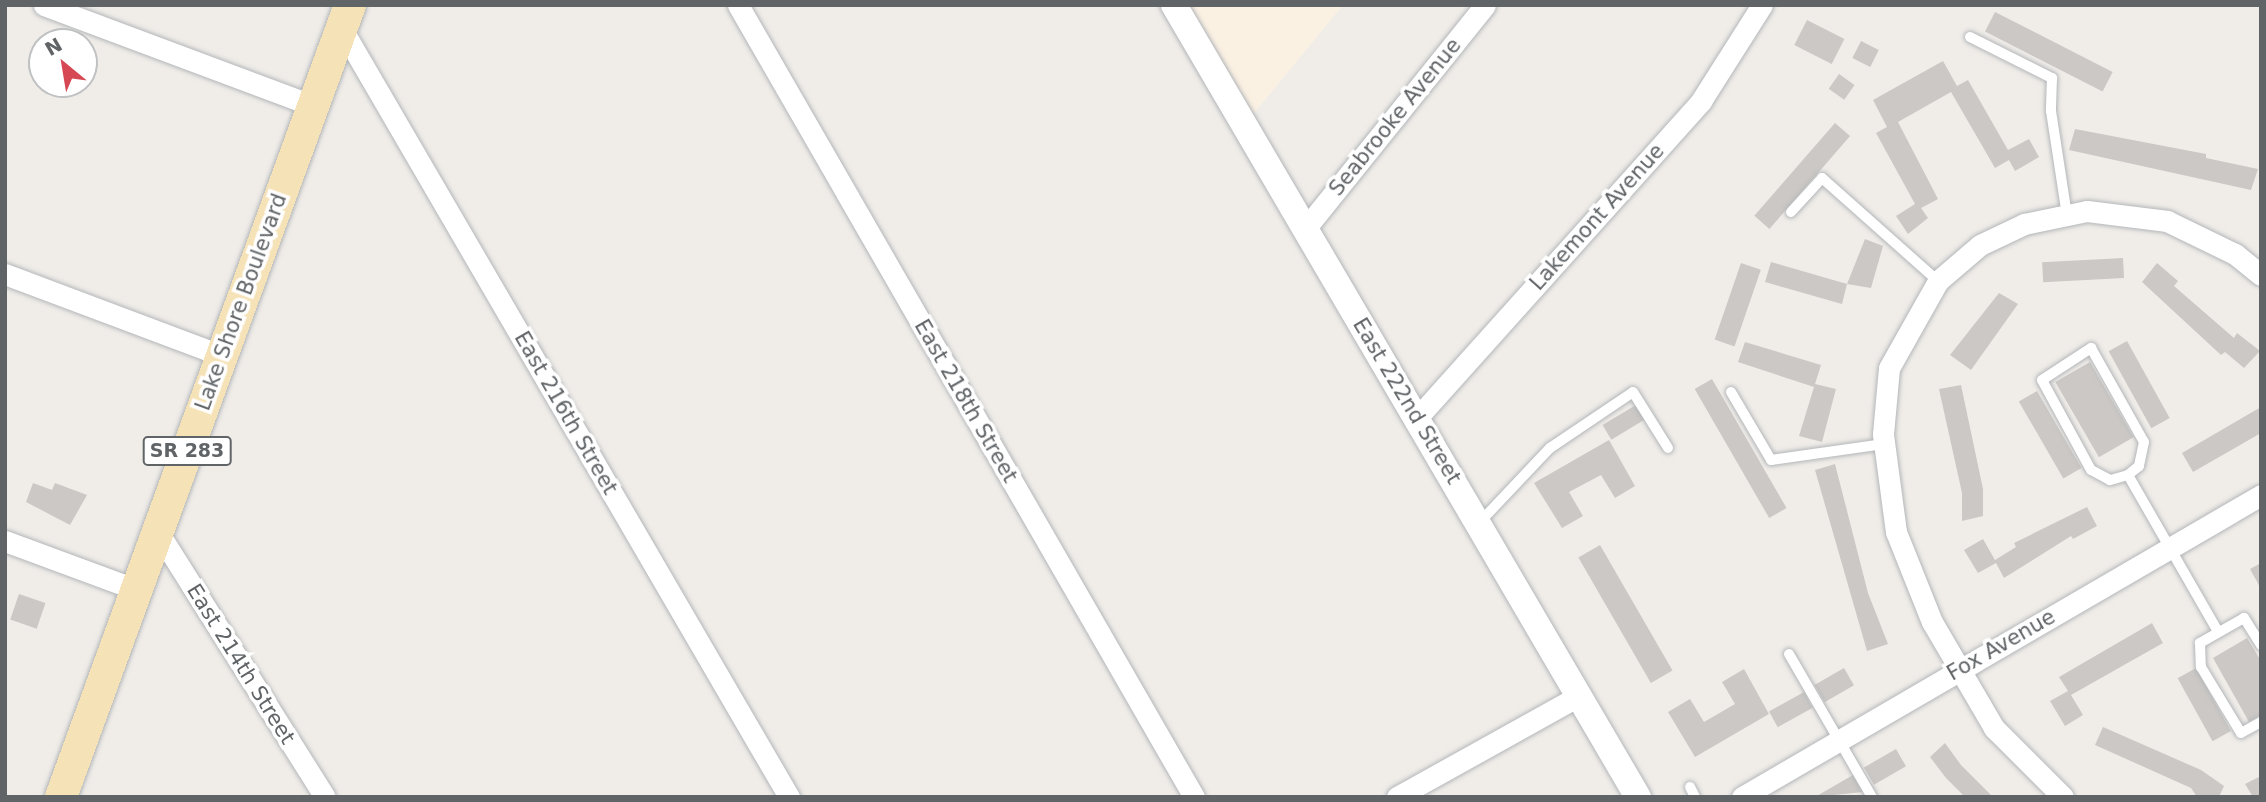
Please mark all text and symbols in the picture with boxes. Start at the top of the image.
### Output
north arrow [28,28,98,98]
text: N [41,33,66,60]
street label: Seabrooke Avenue [1324,33,1466,201]
street label: Lakemont Avenue [1525,139,1669,295]
street label: Lake Shore Boulevard [190,190,292,414]
street label: East 222nd Street [1347,313,1467,489]
street label: East 218th Street [909,315,1023,487]
street label: East 216th Street [509,327,623,499]
road number: SR 283 [142,436,232,466]
street label: East 214th Street [182,579,300,749]
street label: Fox Avenue [1942,604,2060,686]

